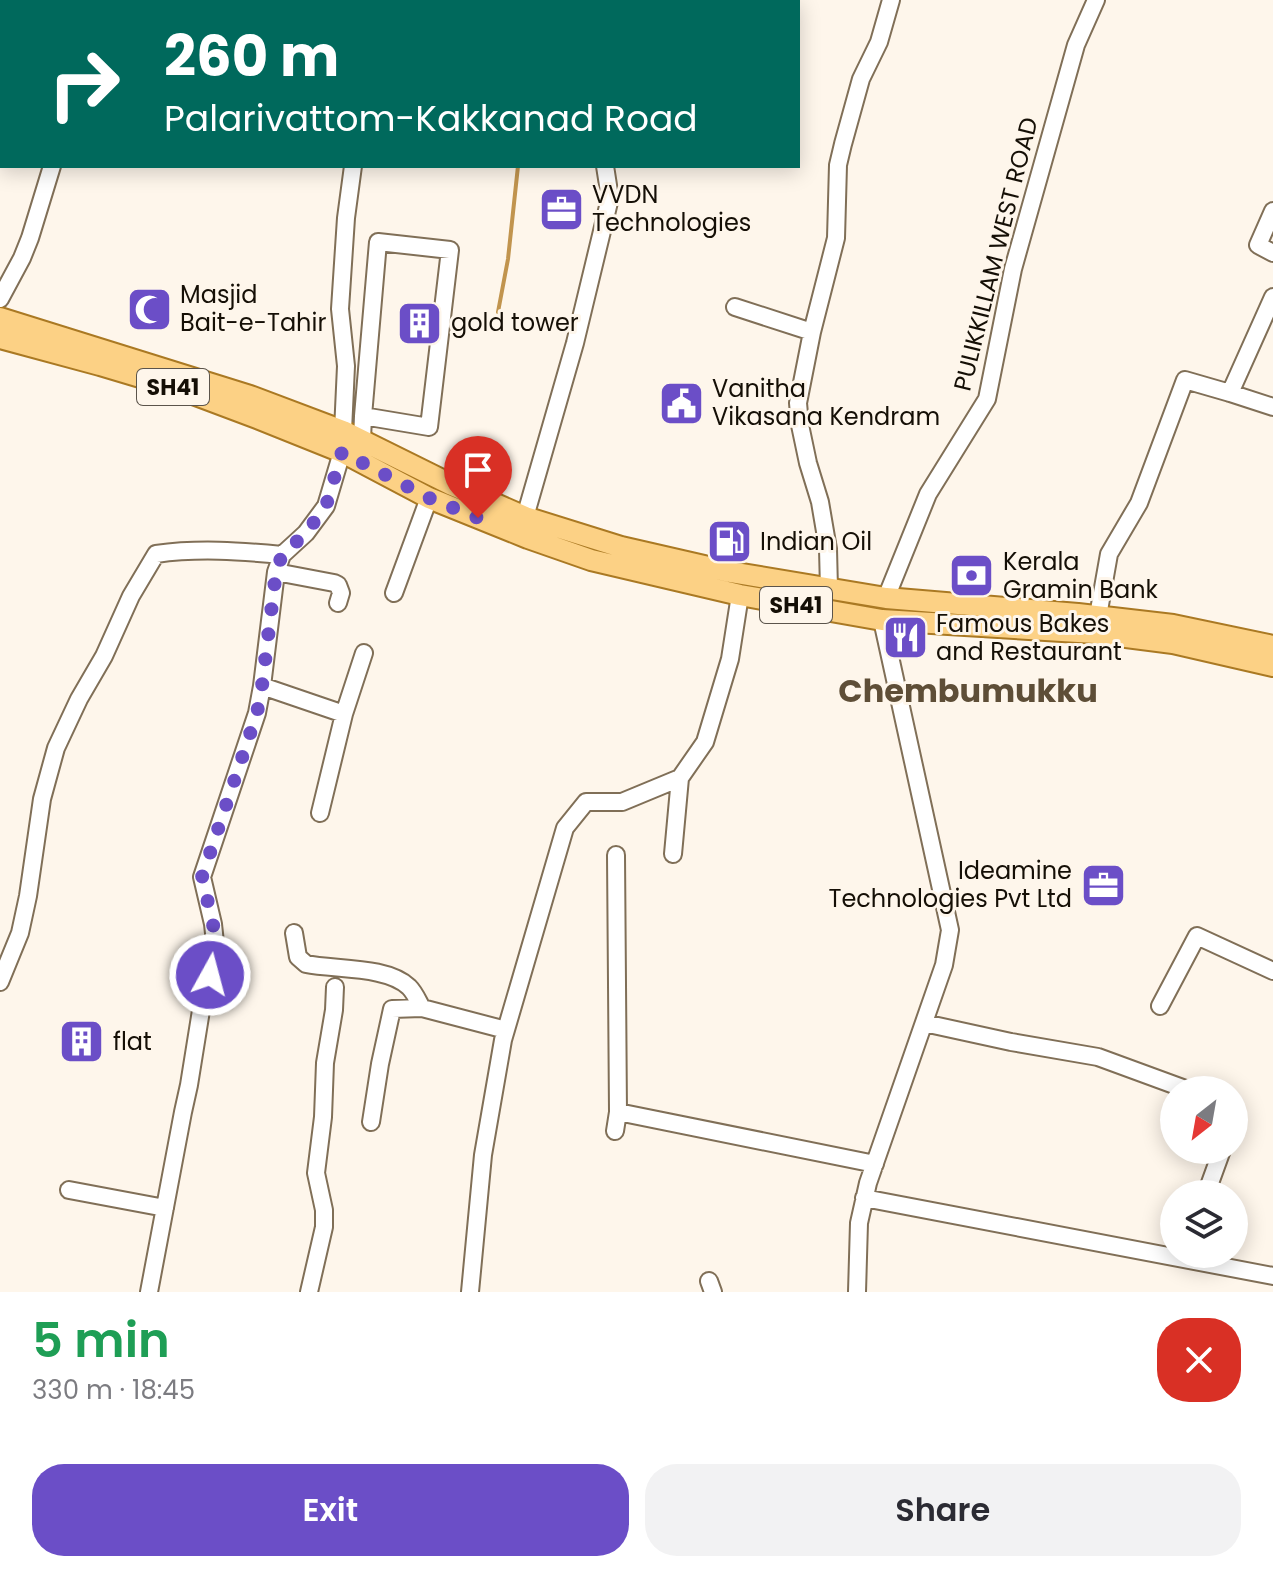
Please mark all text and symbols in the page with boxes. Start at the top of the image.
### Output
text: 260 m [164,17,339,96]
icon: right [32,32,136,136]
text: Palarivattom-Kakkanad Road [164,93,698,144]
street label: PULIKKILLAM WEST ROAD [946,114,1045,394]
place label: VVDN Technologies [592,178,751,239]
office icon: VVDN Technologies [537,185,585,233]
place label: Masjid Bait-e-Tahir [180,278,326,339]
mosque icon: Masjid Bait-e-Tahir [125,285,173,333]
building icon: gold tower [396,299,444,347]
place label: gold tower [451,306,579,339]
road number: SH41 [137,369,209,405]
place label: Vanitha Vikasana Kendram [712,372,940,433]
public building icon: Vanitha Vikasana Kendram [657,379,705,427]
pin [444,436,512,518]
icon: arrive [456,448,500,492]
fuel station icon: Indian Oil [705,518,753,566]
place label: Indian Oil [760,525,872,558]
place label: Kerala Gramin Bank [1003,545,1159,606]
bank icon: Kerala Gramin Bank [948,552,996,600]
road number: SH41 [760,587,832,623]
place label: Famous Bakes and Restaurant [936,607,1122,668]
restaurant icon: Famous Bakes and Restaurant [881,614,929,662]
district label: Chembumukku [838,668,1098,713]
place label: Ideamine Technologies Pvt Ltd [828,854,1072,915]
office icon: Ideamine Technologies Pvt Ltd [1079,861,1127,909]
position arrow [168,933,252,1017]
building icon: flat [58,1018,106,1066]
place label: flat [113,1025,152,1058]
north arrow [1160,1076,1248,1164]
map controls [1160,1076,1248,1268]
button: layers [1160,1180,1248,1268]
text: 5 min [32,1307,170,1374]
button: close [1157,1318,1241,1402]
text: 330 m · 18:45 [32,1372,195,1408]
button: Exit [32,1464,629,1556]
button: Share [645,1464,1241,1556]

